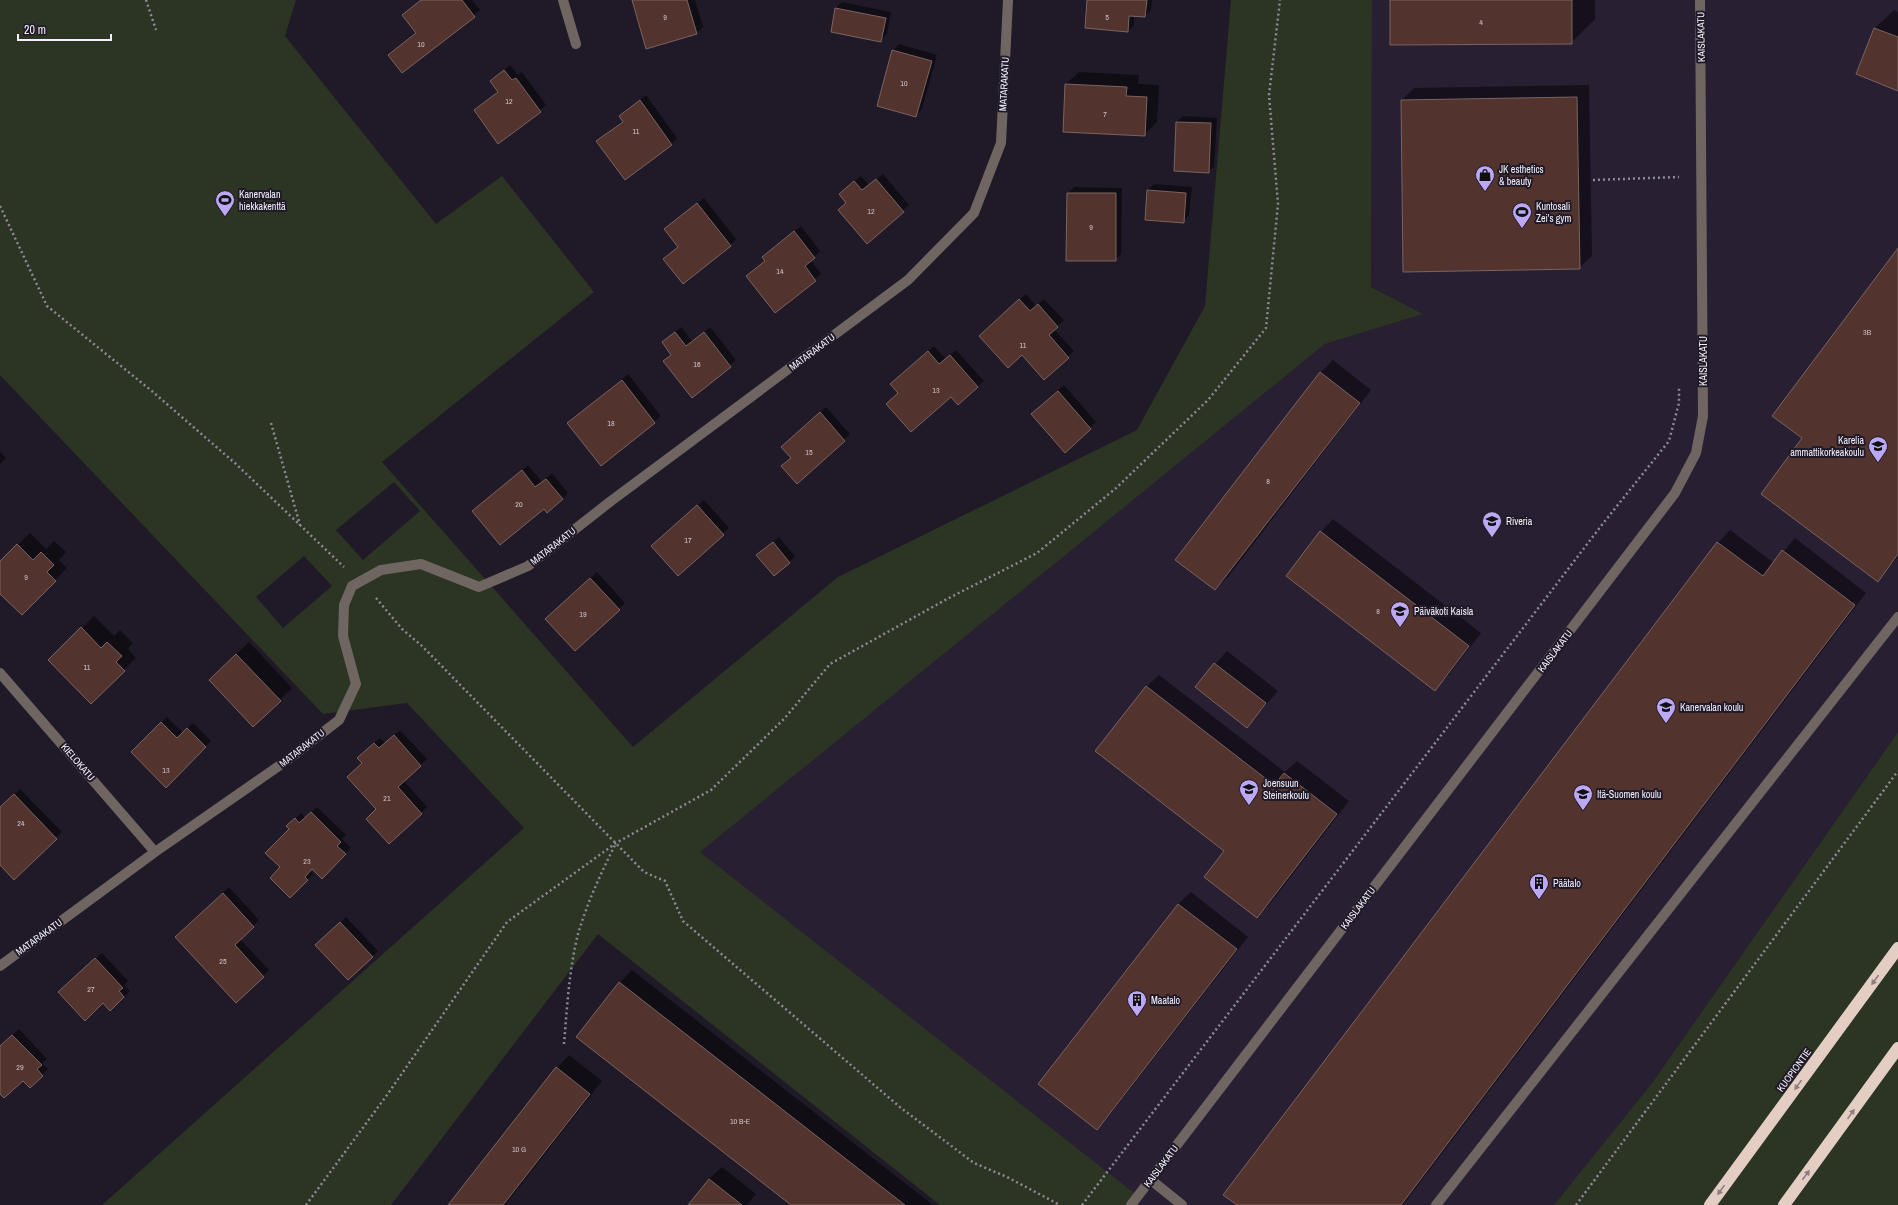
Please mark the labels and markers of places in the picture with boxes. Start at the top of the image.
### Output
place label: JK esthetics & beauty [1499,163,1544,188]
shop icon: JK esthetics & beauty [1474,164,1496,192]
place label: Kanervalan hiekkakenttä [239,188,286,213]
sports icon: Kanervalan hiekkakenttä [214,189,236,217]
place label: Kuntosali Zei's gym [1536,200,1571,225]
sports icon: Kuntosali Zei's gym [1511,201,1533,229]
place label: Karelia ammattikorkeakoulu [1790,434,1864,459]
school or university icon: Karelia ammattikorkeakoulu [1867,435,1889,463]
school or university icon: Riveria [1481,510,1503,538]
place label: Riveria [1506,515,1533,528]
school or university icon: Päiväkoti Kaisla [1389,600,1411,628]
place label: Päiväkoti Kaisla [1414,605,1474,618]
school or university icon: Kanervalan koulu [1655,696,1677,724]
place label: Kanervalan koulu [1680,701,1743,714]
place label: Joensuun Steinerkoulu [1263,777,1309,802]
school or university icon: Joensuun Steinerkoulu [1238,778,1260,806]
school or university icon: Itä-Suomen koulu [1572,783,1594,811]
place label: Itä-Suomen koulu [1597,788,1661,801]
building icon: Päätalo [1528,872,1550,900]
place label: Päätalo [1553,877,1581,890]
building icon: Maatalo [1126,989,1148,1017]
place label: Maatalo [1151,994,1181,1007]

